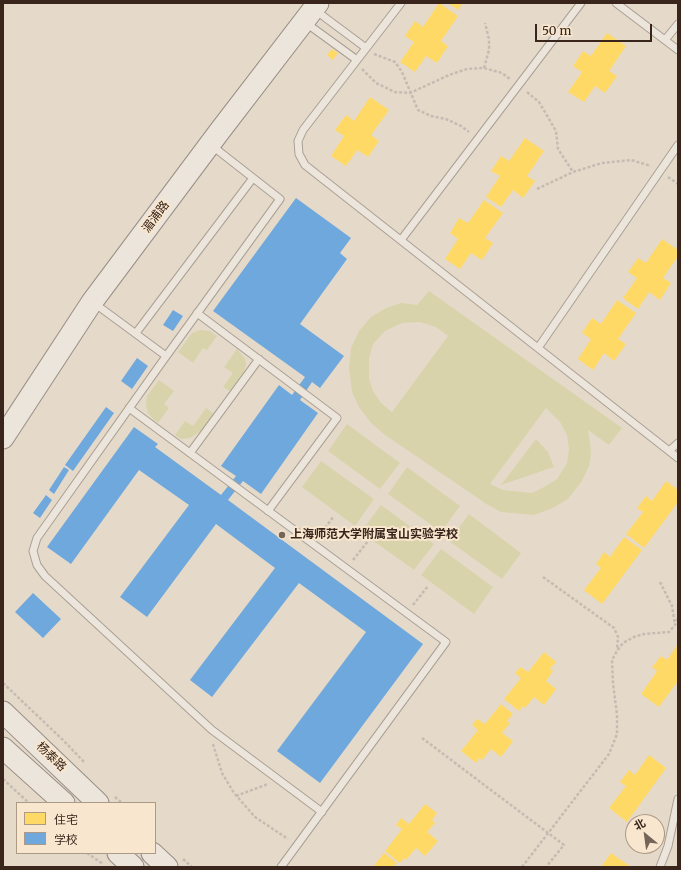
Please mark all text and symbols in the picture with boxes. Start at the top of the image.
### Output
scale bar [537,16,654,42]
text: 50 m [542,23,571,38]
street label: 湄浦路 [139,198,173,236]
place label: 上海师范大学附属宝山实验学校 [290,528,458,542]
marker: 上海师范大学附属宝山实验学校 [277,530,287,540]
street label: 杨泰路 [33,739,69,775]
legend [16,802,156,854]
text: 住宅 [54,812,78,827]
north arrow [625,814,665,854]
text: 北 [631,816,648,833]
text: 学校 [54,832,78,847]

